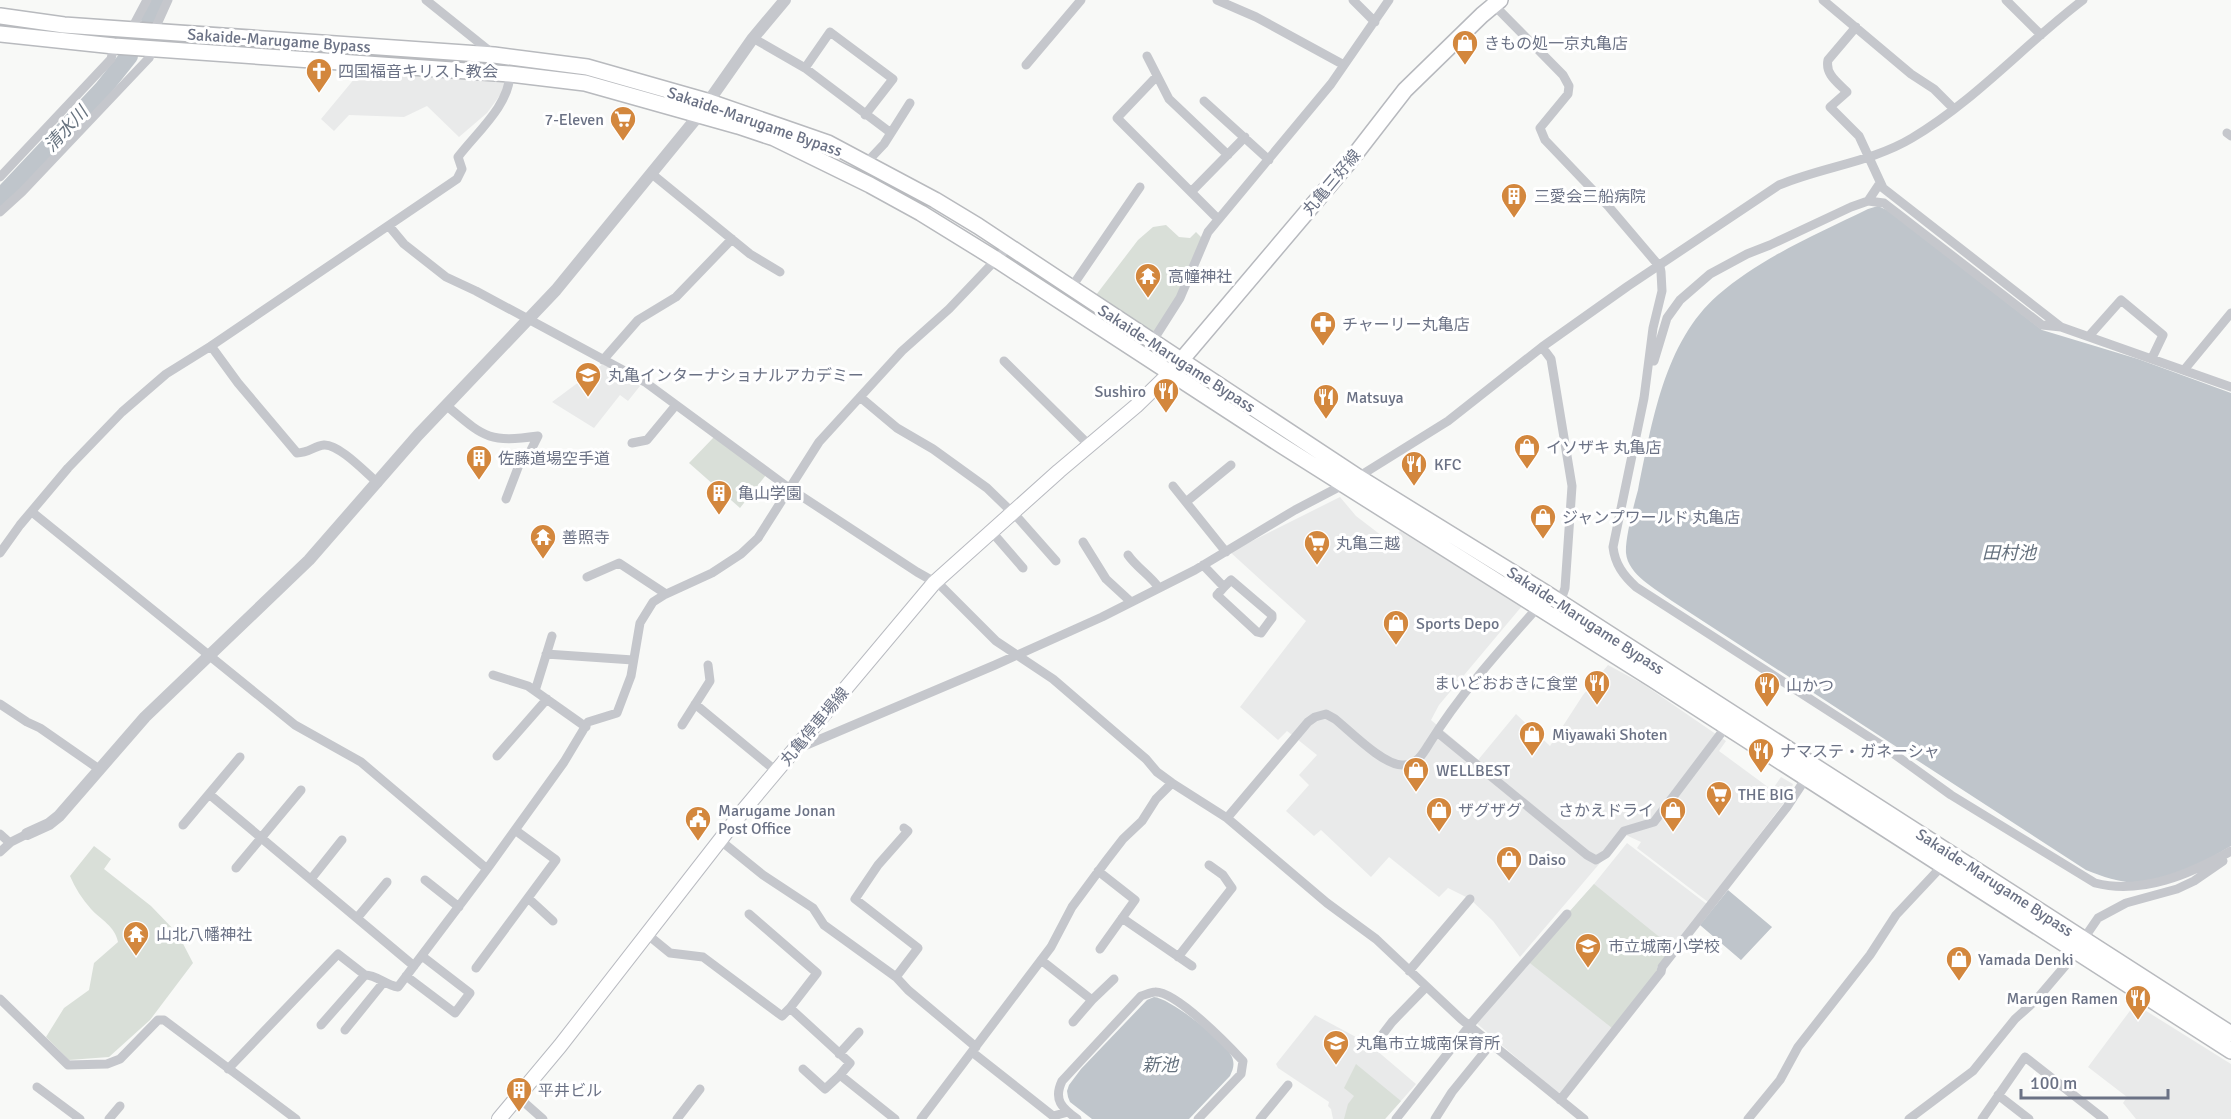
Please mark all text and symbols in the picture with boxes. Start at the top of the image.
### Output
street label: Sakaide-Marugame Bypass [187,25,371,57]
shop icon: きもの処一京丸亀店 [1450,28,1480,66]
place label: きもの処一京丸亀店 [1484,34,1628,54]
church icon: 四国福音キリスト教会 [304,56,334,94]
place label: 四国福音キリスト教会 [338,62,498,82]
street label: Sakaide-Marugame Bypass [665,83,845,161]
water label: 清水川 [40,100,94,156]
supermarket icon: 7-Eleven [608,104,638,142]
place label: 7-Eleven [545,110,604,130]
street label: 丸亀三好線 [1298,146,1365,220]
building icon: 三愛会三船病院 [1499,181,1529,219]
place label: 三愛会三船病院 [1534,187,1646,207]
temple icon: 高幢神社 [1133,261,1163,299]
place label: 高幢神社 [1168,267,1232,287]
street label: Sakaide-Marugame Bypass [1094,300,1259,417]
pharmacy icon: チャーリー丸亀店 [1308,309,1338,347]
place label: チャーリー丸亀店 [1342,315,1470,335]
school or university icon: 丸亀インターナショナルアカデミー [573,360,603,398]
place label: 丸亀インターナショナルアカデミー [608,366,864,386]
restaurant icon: Sushiro [1151,376,1181,414]
place label: Sushiro [1094,382,1146,402]
restaurant icon: Matsuya [1311,382,1341,420]
place label: Matsuya [1346,388,1404,408]
shop icon: イソザキ 丸亀店 [1512,432,1542,470]
place label: イソザキ 丸亀店 [1546,438,1662,458]
building icon: 佐藤道場空手道 [464,443,494,481]
place label: 佐藤道場空手道 [498,449,610,469]
restaurant icon: KFC [1399,449,1429,487]
place label: KFC [1434,455,1462,475]
building icon: 亀山学園 [704,478,734,516]
place label: 亀山学園 [738,484,802,504]
shop icon: ジャンプワールド 丸亀店 [1528,502,1558,540]
place label: ジャンプワールド 丸亀店 [1562,508,1740,528]
temple icon: 善照寺 [528,522,558,560]
place label: 善照寺 [562,528,610,548]
supermarket icon: 丸亀三越 [1302,528,1332,566]
place label: 丸亀三越 [1336,534,1400,554]
water label: 田村池 [1982,542,2038,564]
street label: Sakaide-Marugame Bypass [1503,562,1668,679]
shop icon: Sports Depo [1381,608,1411,646]
place label: Sports Depo [1416,614,1499,634]
restaurant icon: まいどおおきに食堂 [1582,668,1612,706]
restaurant icon: 山かつ [1752,670,1782,708]
place label: まいどおおきに食堂 [1434,674,1578,694]
place label: 山かつ [1786,676,1834,696]
street label: 丸亀停車場線 [776,683,853,770]
shop icon: Miyawaki Shoten [1517,719,1547,757]
place label: Miyawaki Shoten [1552,725,1668,745]
restaurant icon: ナマステ・ガネーシャ [1746,736,1776,774]
place label: ナマステ・ガネーシャ [1780,742,1940,762]
shop icon: WELLBEST [1401,755,1431,793]
place label: WELLBEST [1436,761,1510,781]
supermarket icon: THE BIG [1704,779,1734,817]
place label: THE BIG [1738,785,1794,805]
shop icon: ザグザグ [1424,795,1454,833]
shop icon: さかえドライ [1658,795,1688,833]
place label: Marugame Jonan Post Office [718,801,836,839]
place label: ザグザグ [1458,801,1522,821]
place label: さかえドライ [1558,801,1654,821]
public building icon: Marugame Jonan Post Office [683,804,713,842]
street label: Sakaide-Marugame Bypass [1912,824,2077,941]
shop icon: Daiso [1494,844,1524,882]
place label: Daiso [1528,850,1566,870]
temple icon: 山北八幡神社 [121,919,151,957]
place label: 山北八幡神社 [156,925,252,945]
school or university icon: 市立城南小学校 [1573,931,1603,969]
place label: 市立城南小学校 [1608,937,1720,957]
shop icon: Yamada Denki [1944,944,1974,982]
place label: Yamada Denki [1978,950,2074,970]
restaurant icon: Marugen Ramen [2123,983,2153,1021]
place label: Marugen Ramen [2007,989,2118,1009]
school or university icon: 丸亀市立城南保育所 [1321,1028,1351,1066]
place label: 丸亀市立城南保育所 [1356,1034,1500,1054]
water label: 新池 [1142,1054,1180,1076]
scale bar [2021,1062,2168,1100]
text: 100 m [2030,1072,2077,1094]
building icon: 平井ビル [504,1075,534,1113]
place label: 平井ビル [538,1081,602,1101]

